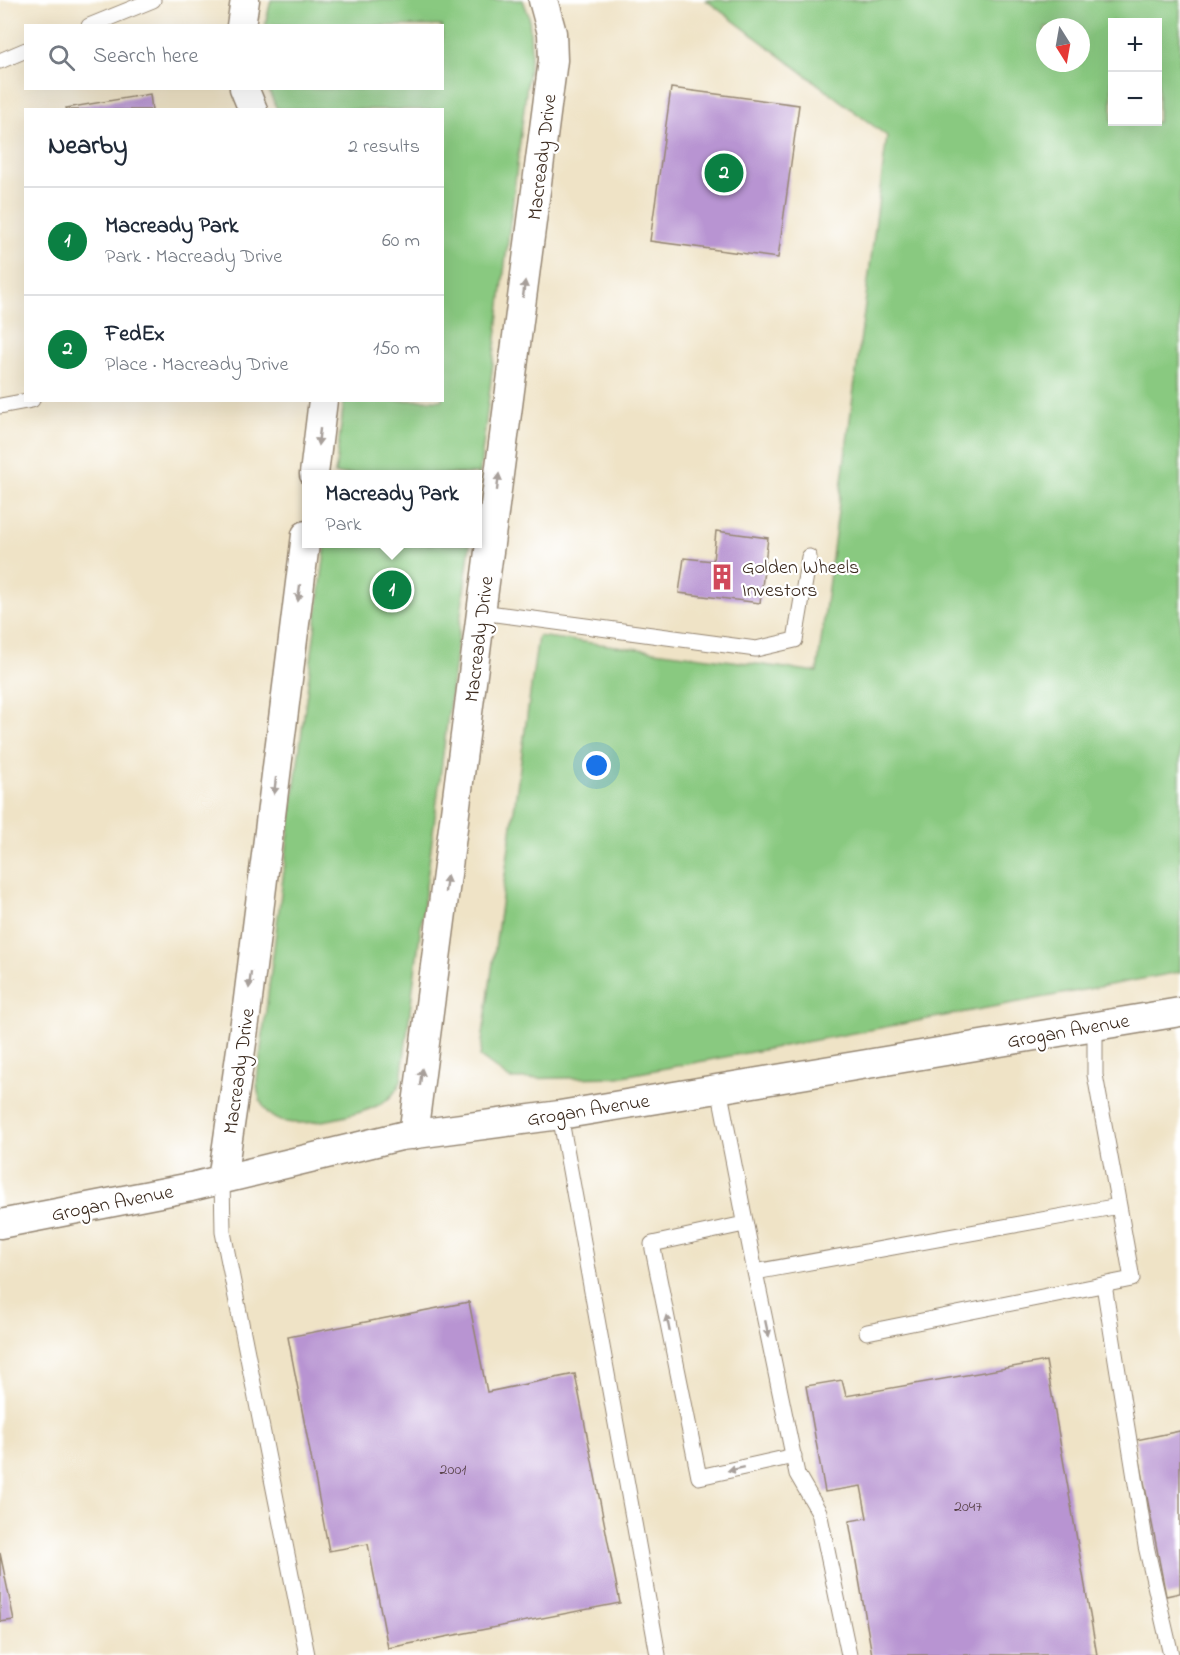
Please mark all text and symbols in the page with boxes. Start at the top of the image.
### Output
north arrow [1036,18,1090,72]
map controls [1108,18,1162,126]
button: + [1108,18,1162,72]
search box [24,24,444,90]
icon: search [45,41,78,74]
text: Search here [93,41,198,73]
button: − [1108,72,1162,126]
street label: Macready Drive [521,93,566,222]
text: Nearby [48,128,127,166]
text: 2 results [348,133,420,162]
pin: 2 [704,150,744,195]
text: Macready Park [105,211,238,243]
text: 1 [64,227,71,256]
text: 60 m [382,227,420,256]
text: Park · Macready Drive [105,243,282,272]
one-way arrow [519,279,528,298]
text: FedEx [105,319,165,351]
text: 2 [63,335,72,364]
text: 150 m [373,335,420,364]
text: Place · Macready Drive [105,351,289,380]
one-way arrow [314,428,323,447]
popup [302,470,482,548]
one-way arrow [494,472,503,491]
text: Macready Park [325,479,459,511]
text: Park [325,511,361,540]
place label: Golden Wheels Investors [742,554,859,606]
building icon: Golden Wheels Investors [707,562,737,592]
pin: 1 [372,568,412,612]
street label: Macready Drive [458,575,503,704]
one-way arrow [294,583,304,602]
your location [582,751,611,780]
one-way arrow [270,777,279,796]
one-way arrow [441,874,451,893]
one-way arrow [246,970,255,989]
street label: Macready Drive [217,1006,264,1136]
street label: Grogan Avenue [1005,1007,1132,1058]
one-way arrow [416,1067,426,1086]
street label: Grogan Avenue [525,1087,652,1136]
street label: Grogan Avenue [49,1178,176,1231]
one-way arrow [663,1313,672,1332]
one-way arrow [763,1320,772,1339]
house number: 2001 [440,1458,466,1482]
one-way arrow [727,1464,746,1474]
house number: 2047 [954,1495,982,1519]

